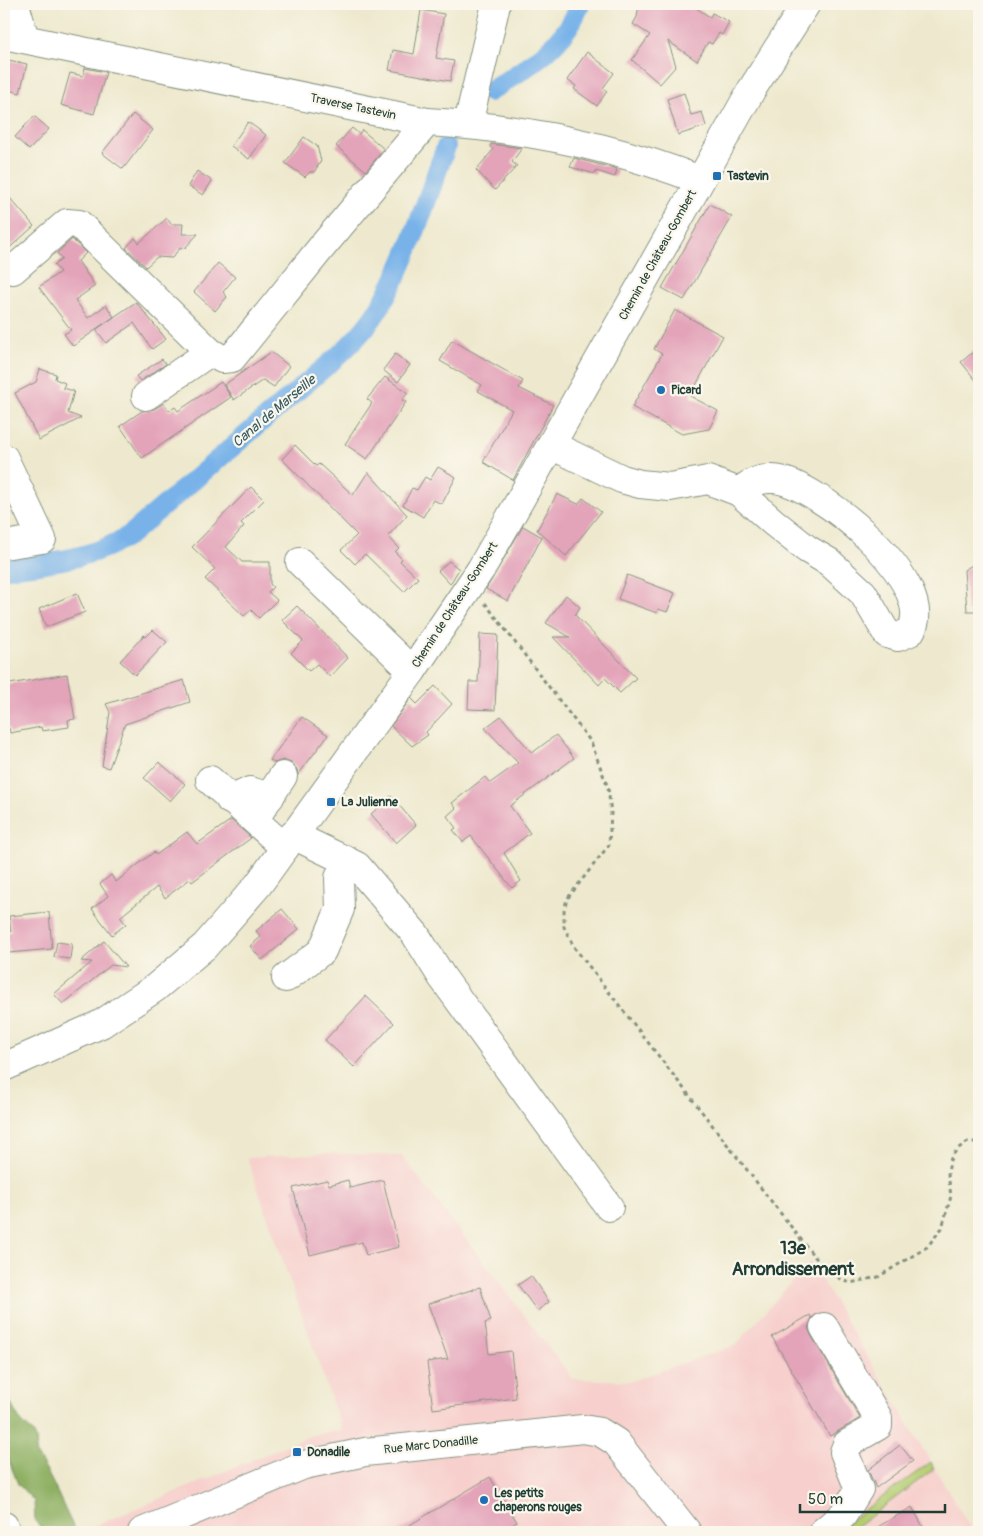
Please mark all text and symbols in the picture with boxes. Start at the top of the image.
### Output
street label: Traverse Tastevin [309,91,398,123]
place label: Tastevin [726,169,769,184]
marker: Tastevin [711,170,723,182]
street label: Chemin de Château-Gombert [616,187,700,323]
water label: Canal de Marseille [229,370,321,451]
place label: Picard [671,383,701,398]
marker: Picard [655,384,667,396]
street label: Chemin de Château-Gombert [409,539,501,671]
place label: La Julienne [341,795,399,810]
marker: La Julienne [325,796,337,808]
district label: 13e Arrondissement [732,1237,855,1281]
street label: Rue Marc Donadille [383,1433,479,1457]
place label: Donadile [307,1445,351,1460]
marker: Donadile [291,1446,303,1458]
scale bar [800,1481,946,1513]
place label: Les petits chaperons rouges [493,1486,582,1515]
text: 50 m [808,1490,843,1509]
marker: Les petits chaperons rouges [478,1494,490,1506]

